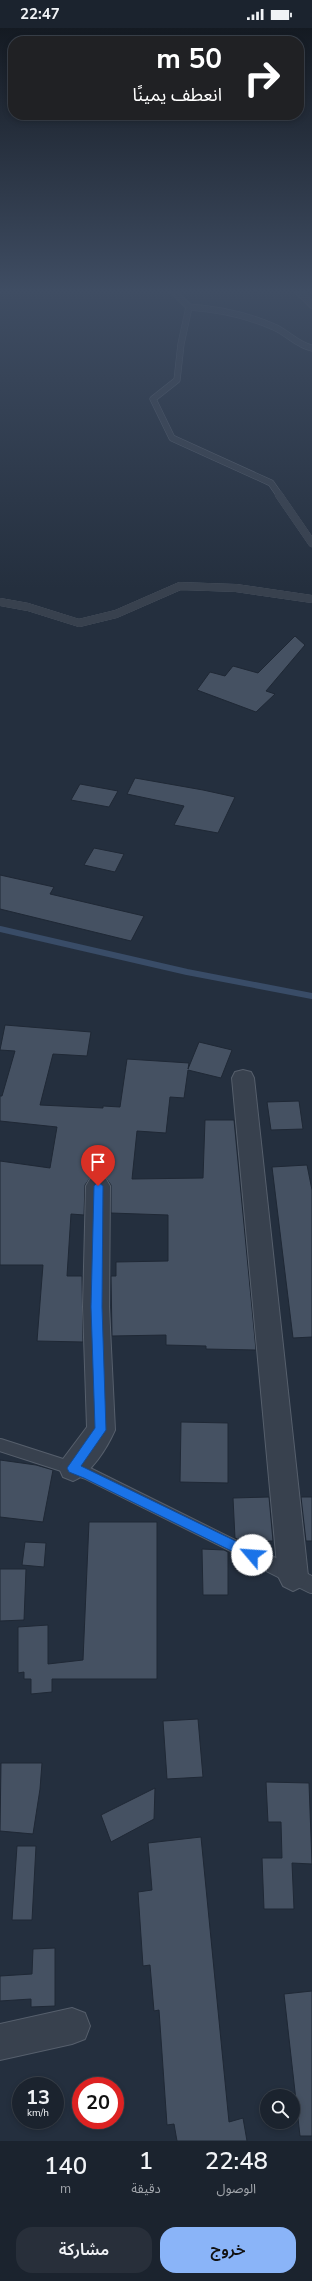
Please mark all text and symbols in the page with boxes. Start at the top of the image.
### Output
text: 22:47 [20,4,60,24]
text: 50 m [156,40,222,78]
icon: right [236,52,288,104]
text: انعطف يمينًا [132,83,222,107]
pin [81,1145,115,1186]
icon: arrive [87,1151,109,1173]
position arrow [231,1534,273,1576]
speed limit sign: 20 [72,2077,124,2129]
text: 13 [26,2084,50,2111]
map controls [260,2089,300,2129]
button: search [260,2089,300,2129]
text: km/h [27,2106,49,2120]
text: 1 [139,2145,153,2177]
text: 22:48 [205,2145,268,2177]
text: 140 [44,2150,87,2182]
text: m [60,2180,71,2198]
text: دقيقة [131,2180,161,2198]
text: الوصول [217,2180,256,2198]
button: مشاركة [16,2227,152,2273]
button: خروج [160,2227,296,2273]

